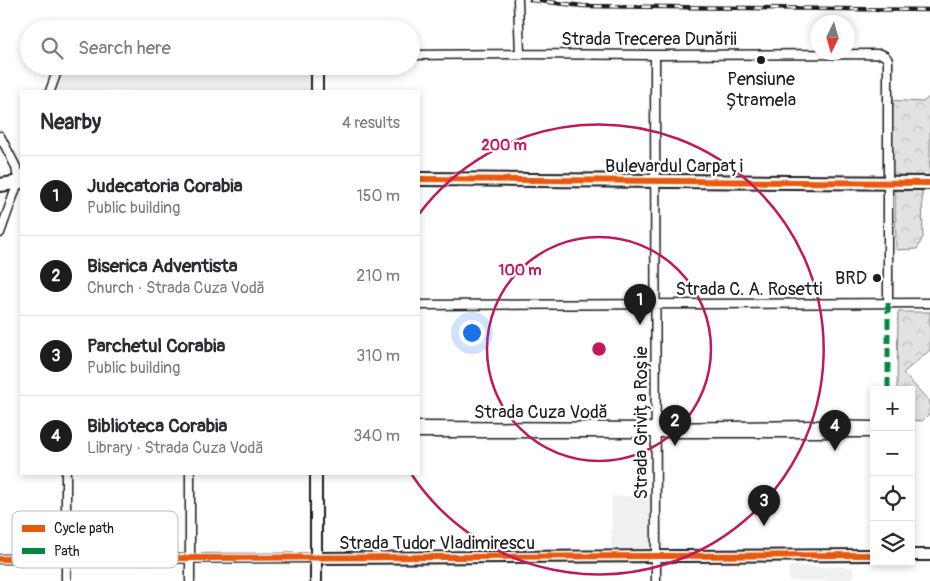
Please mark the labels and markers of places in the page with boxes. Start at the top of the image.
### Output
marker: Pensiune Ștramela [755,54,767,66]
place label: Pensiune Ștramela [726,68,796,112]
place label: BRD [835,267,867,290]
marker: BRD [871,272,883,284]
pin: 1 [624,284,656,325]
centre of rings [590,340,608,358]
pin: 2 [659,405,691,446]
pin: 4 [819,410,851,451]
pin: 3 [748,485,780,526]

